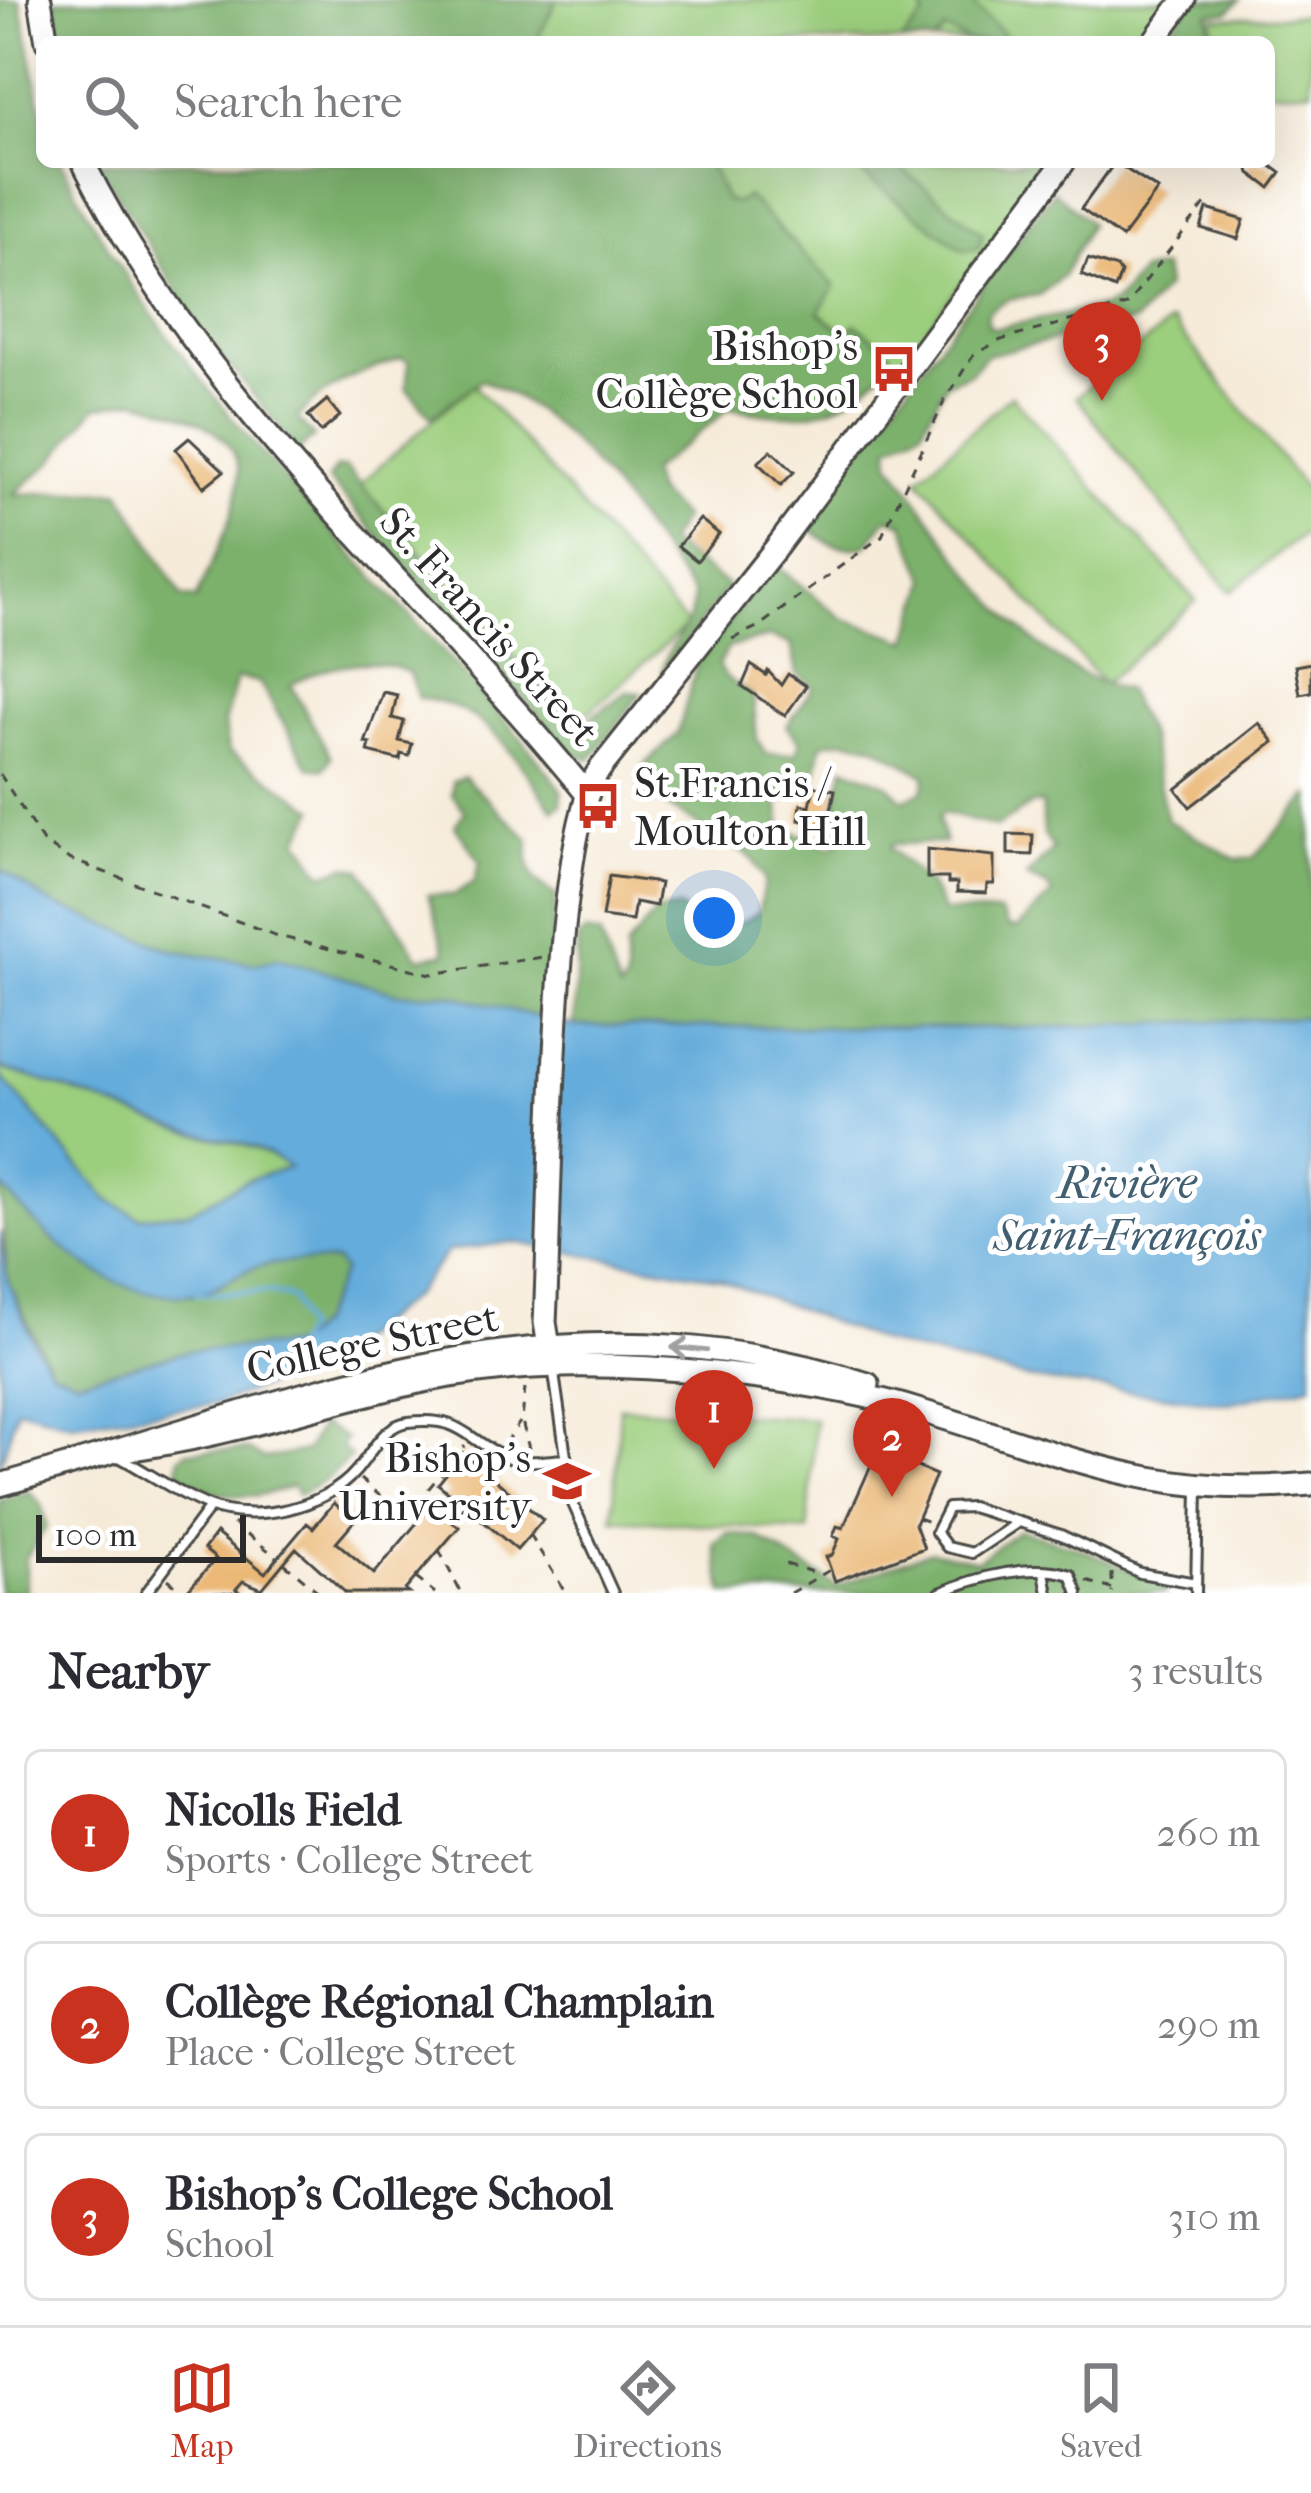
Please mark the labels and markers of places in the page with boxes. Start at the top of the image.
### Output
pin: 3 [1063,302,1141,401]
place label: Bishop's Collège School [596,322,858,419]
bus stop icon: Bishop's Collège School [869,344,919,394]
place label: St.Francis / Moulton Hill [634,759,866,856]
bus stop icon: St.Francis / Moulton Hill [573,781,623,831]
pin: 1 [675,1370,753,1469]
pin: 2 [853,1398,931,1497]
place label: Bishop's University [338,1434,533,1531]
school or university icon: Bishop's University [542,1456,592,1506]

